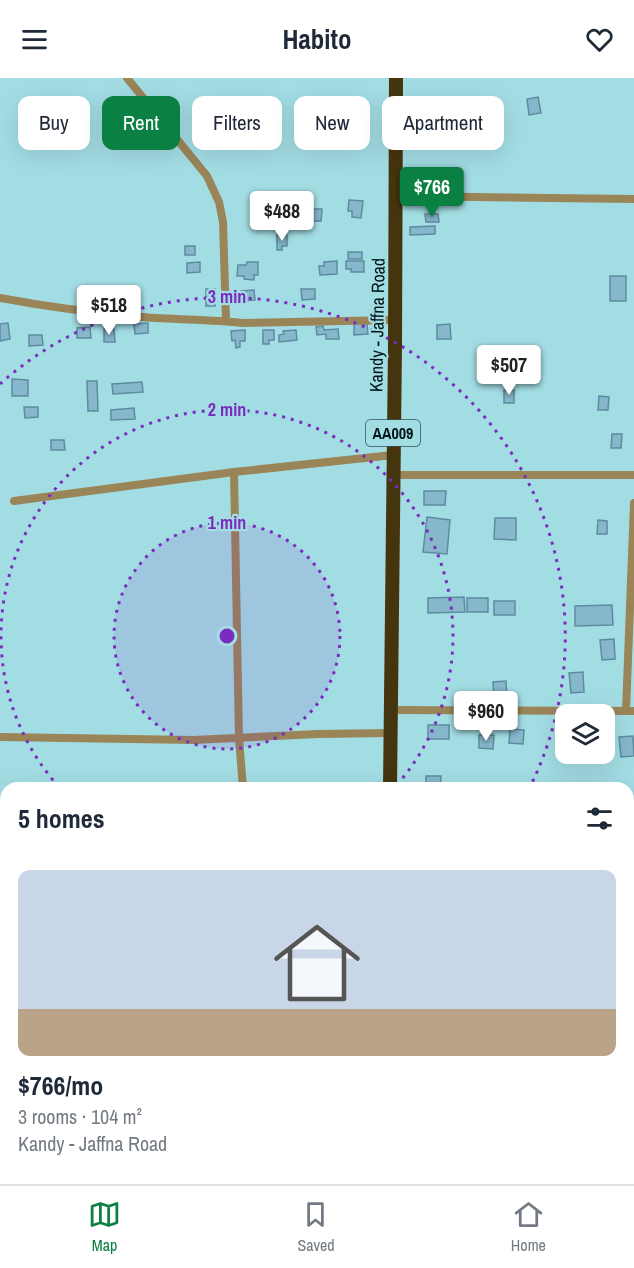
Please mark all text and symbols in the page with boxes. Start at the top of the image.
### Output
text: Habito [283,21,351,57]
icon: menu [18,23,51,56]
icon: heart [583,23,616,56]
chip: Buy [18,96,90,150]
chip: Rent [102,96,180,150]
chip: Filters [192,96,282,150]
chip: New [294,96,370,150]
chip: Apartment [382,96,504,150]
pin: $766 [396,167,468,218]
text: $766 [414,173,450,200]
pin: $488 [246,191,318,242]
text: $488 [264,197,300,224]
street label: Kandy - Jaffna Road [363,258,391,392]
text: 3 min [208,284,246,309]
pin: $518 [73,285,145,336]
text: $518 [91,291,127,318]
pin: $507 [473,345,545,396]
text: $507 [491,351,527,378]
text: 2 min [208,397,246,422]
road number: AA009 [366,420,420,446]
text: 1 min [208,510,246,535]
centre of rings [217,626,237,646]
pin: $960 [450,691,522,742]
text: $960 [468,697,504,724]
map controls [555,704,615,764]
button: layers [555,704,615,764]
text: 5 homes [18,801,105,836]
icon: filters [583,802,616,835]
icon: home [263,909,371,1017]
text: $766/mo [18,1068,103,1103]
text: 3 rooms · 104 m² [18,1103,142,1130]
text: Kandy - Jaffna Road [18,1130,167,1157]
tab: Map [88,1198,121,1256]
tab: Saved [297,1198,335,1256]
tab: Home [511,1198,546,1256]

